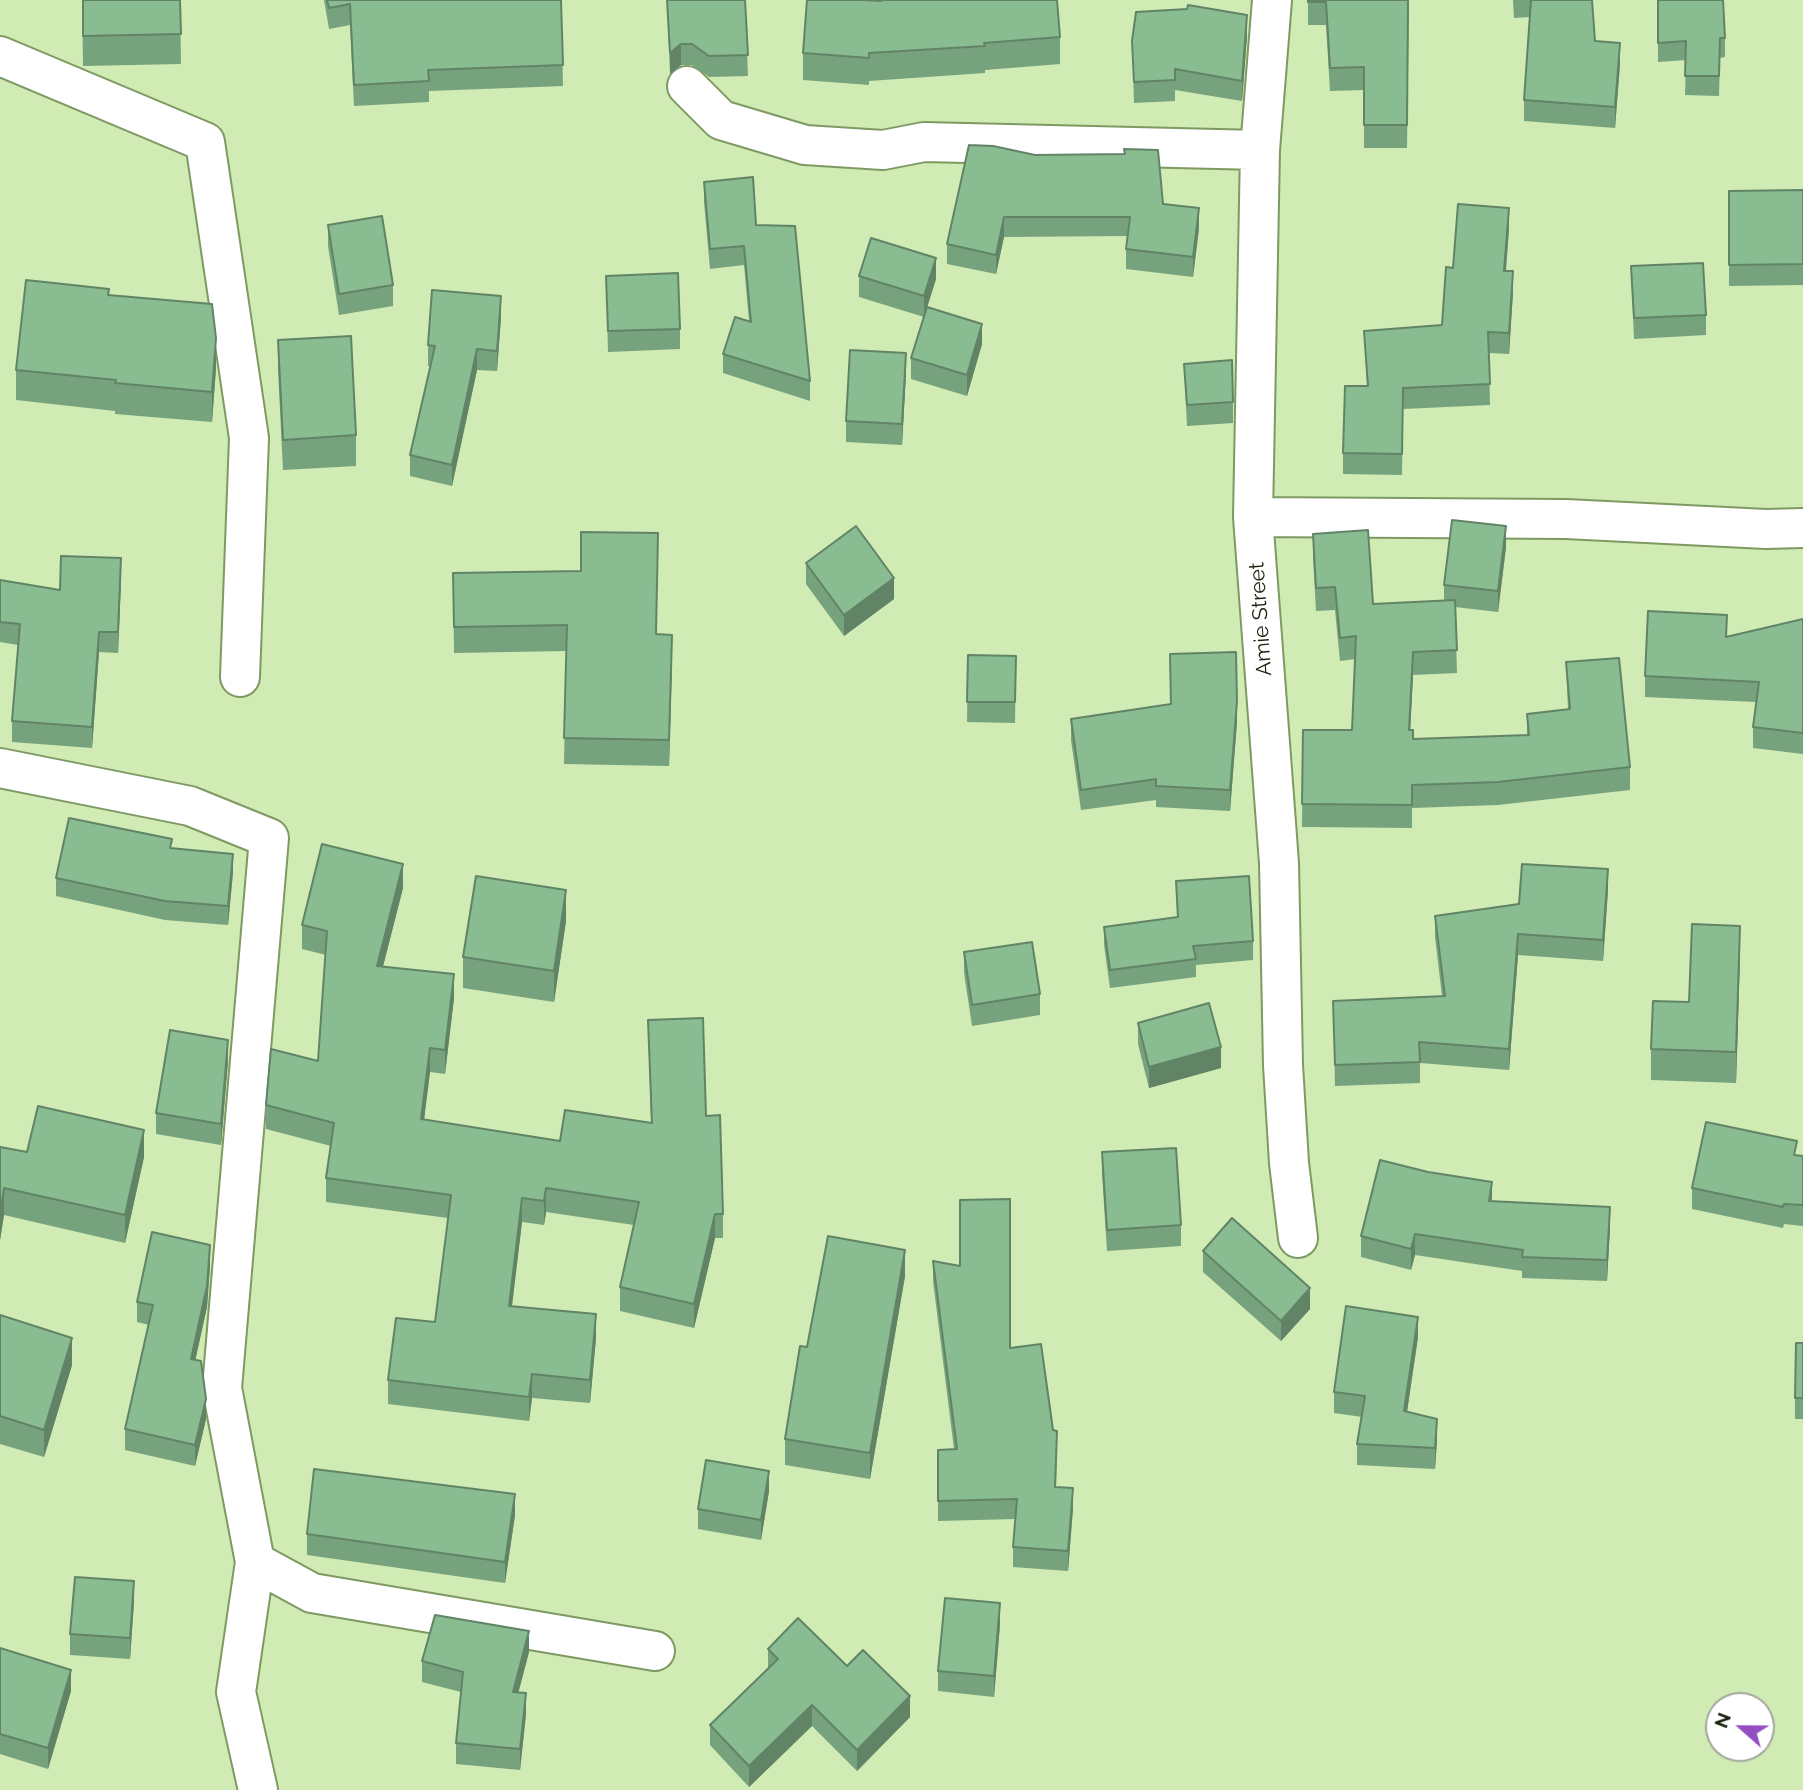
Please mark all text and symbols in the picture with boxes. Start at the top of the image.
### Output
street label: Amie Street [1244,561,1278,677]
north arrow [1705,1692,1775,1762]
text: N [1709,1709,1735,1731]

